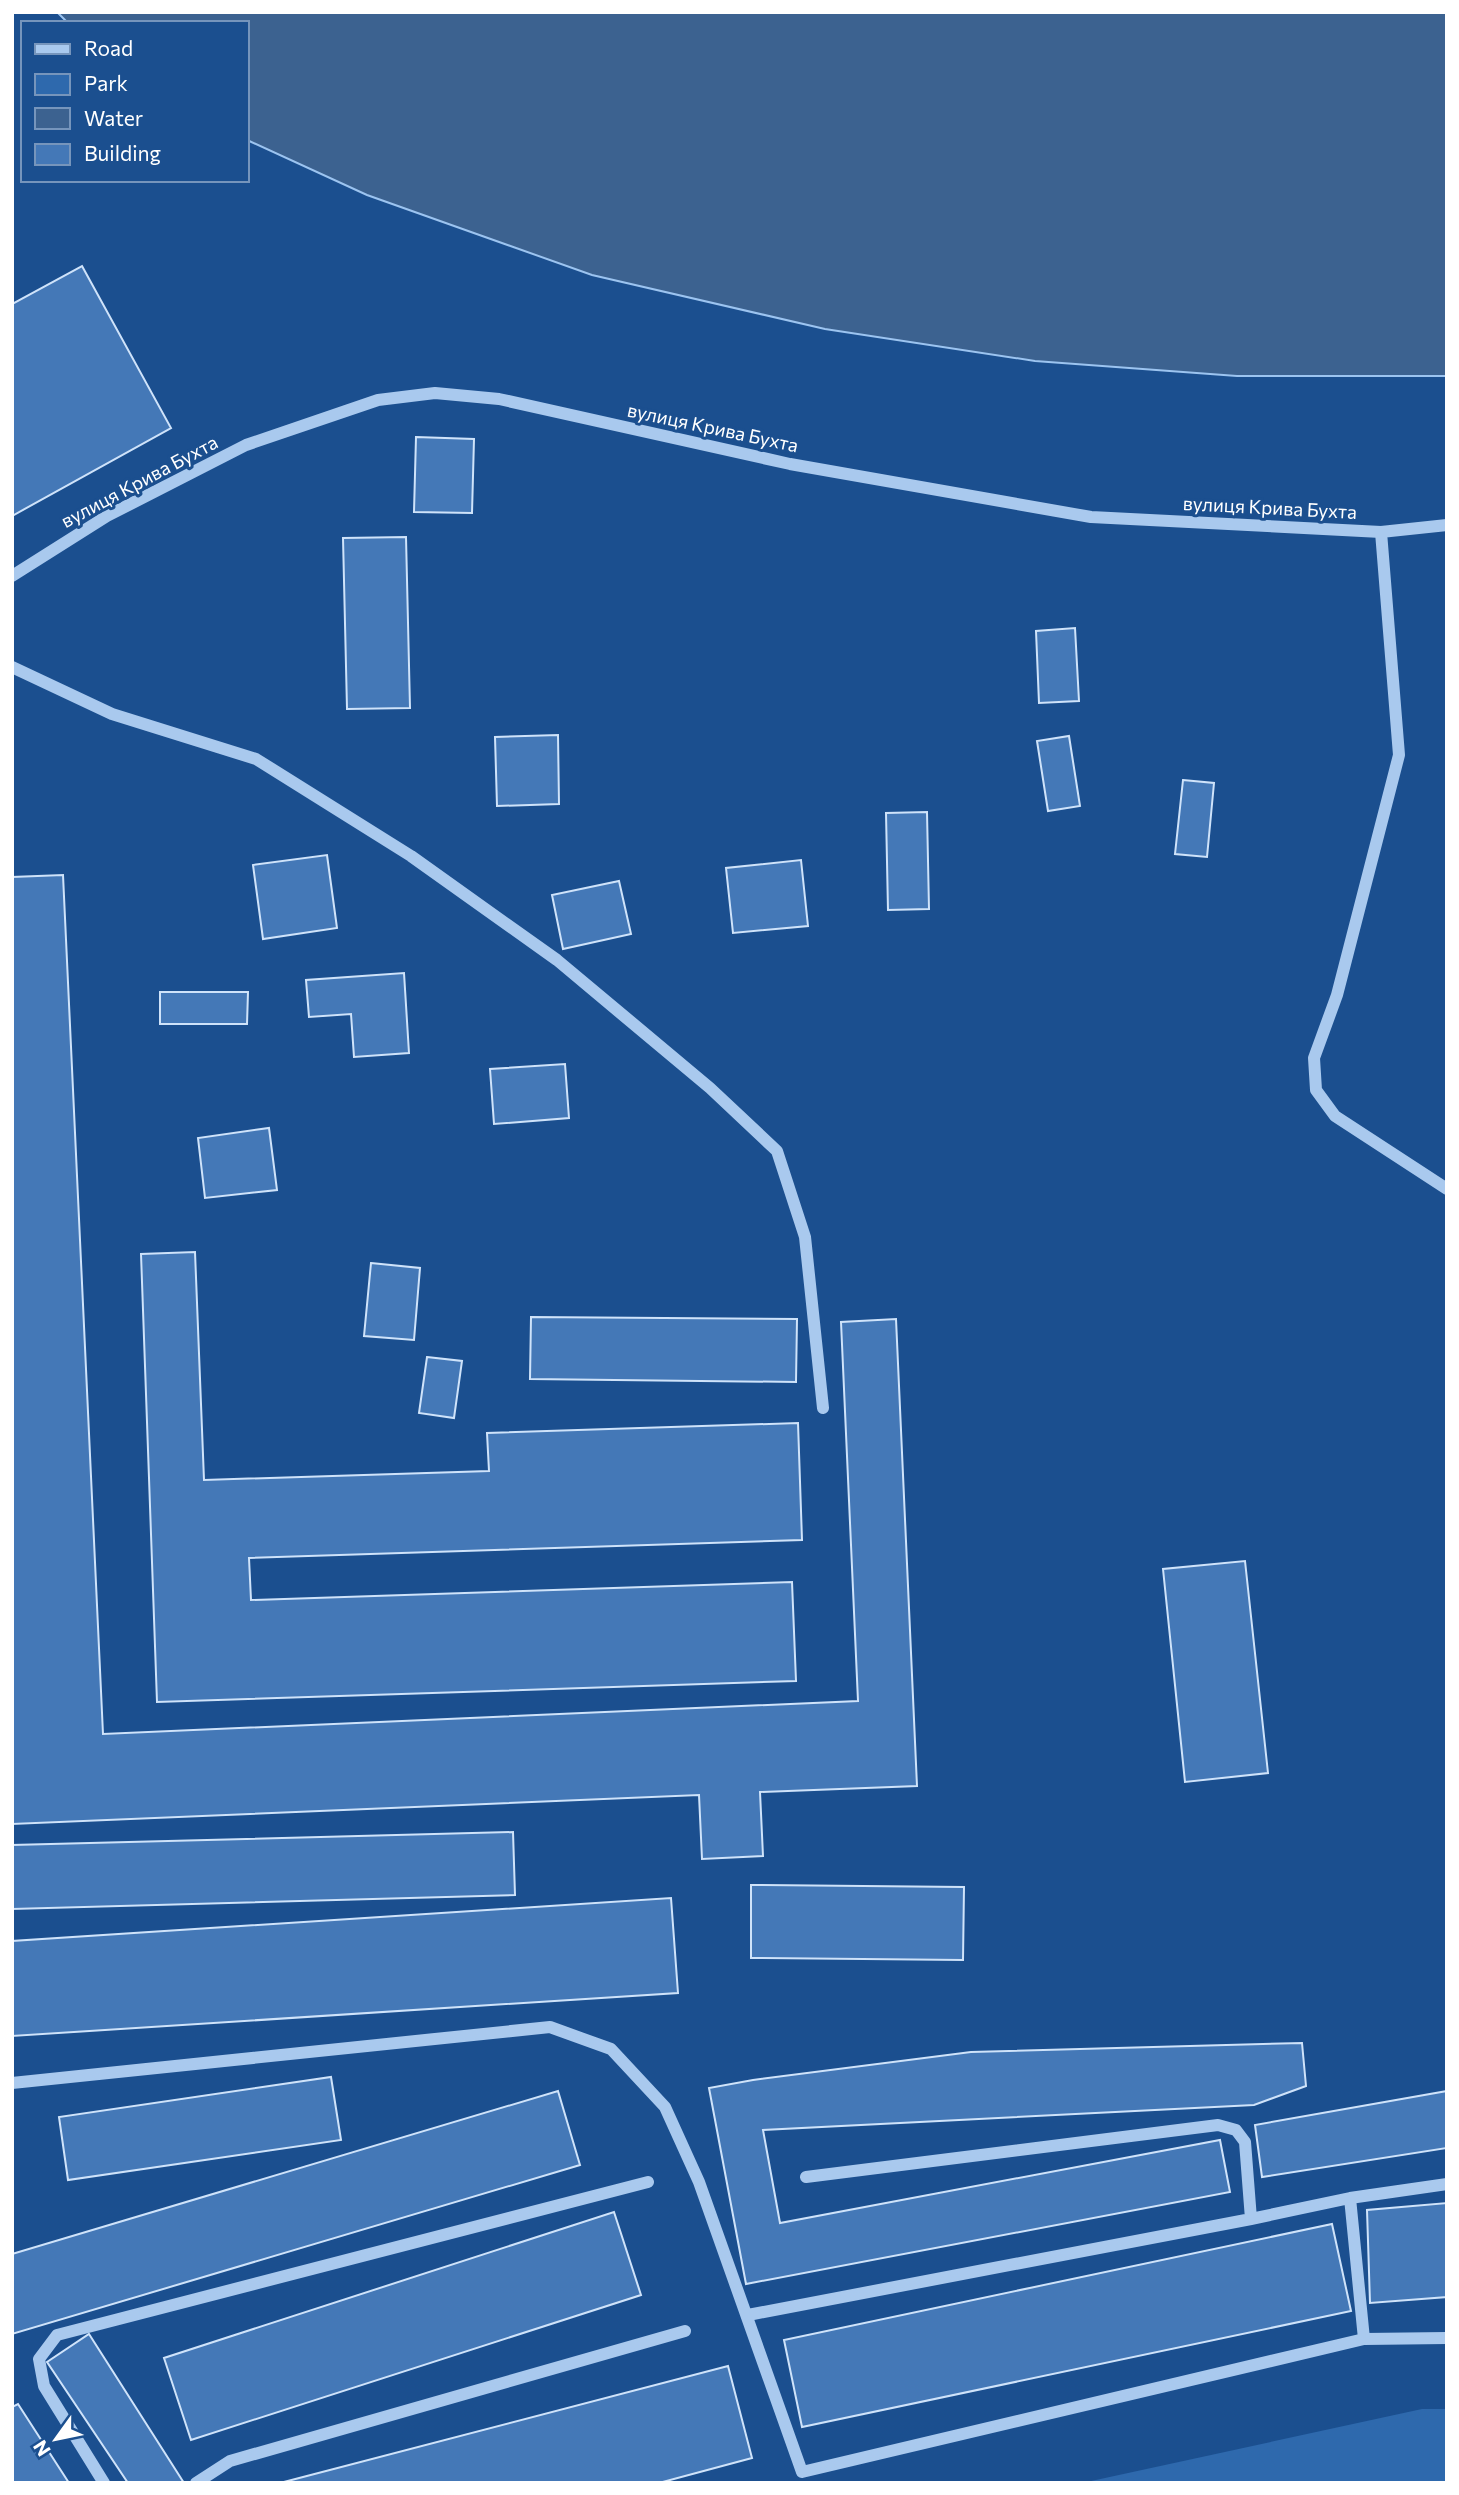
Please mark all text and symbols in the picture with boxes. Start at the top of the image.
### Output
legend [21,21,248,182]
text: Road [84,35,133,60]
text: Park [84,70,128,95]
text: Water [84,105,143,130]
text: Building [84,140,161,165]
street label: вулиця Крива Бухта [625,398,801,456]
street label: вулиця Крива Бухта [57,430,221,532]
street label: вулиця Крива Бухта [1182,491,1358,523]
north arrow [21,2404,91,2474]
text: N [28,2436,55,2461]

